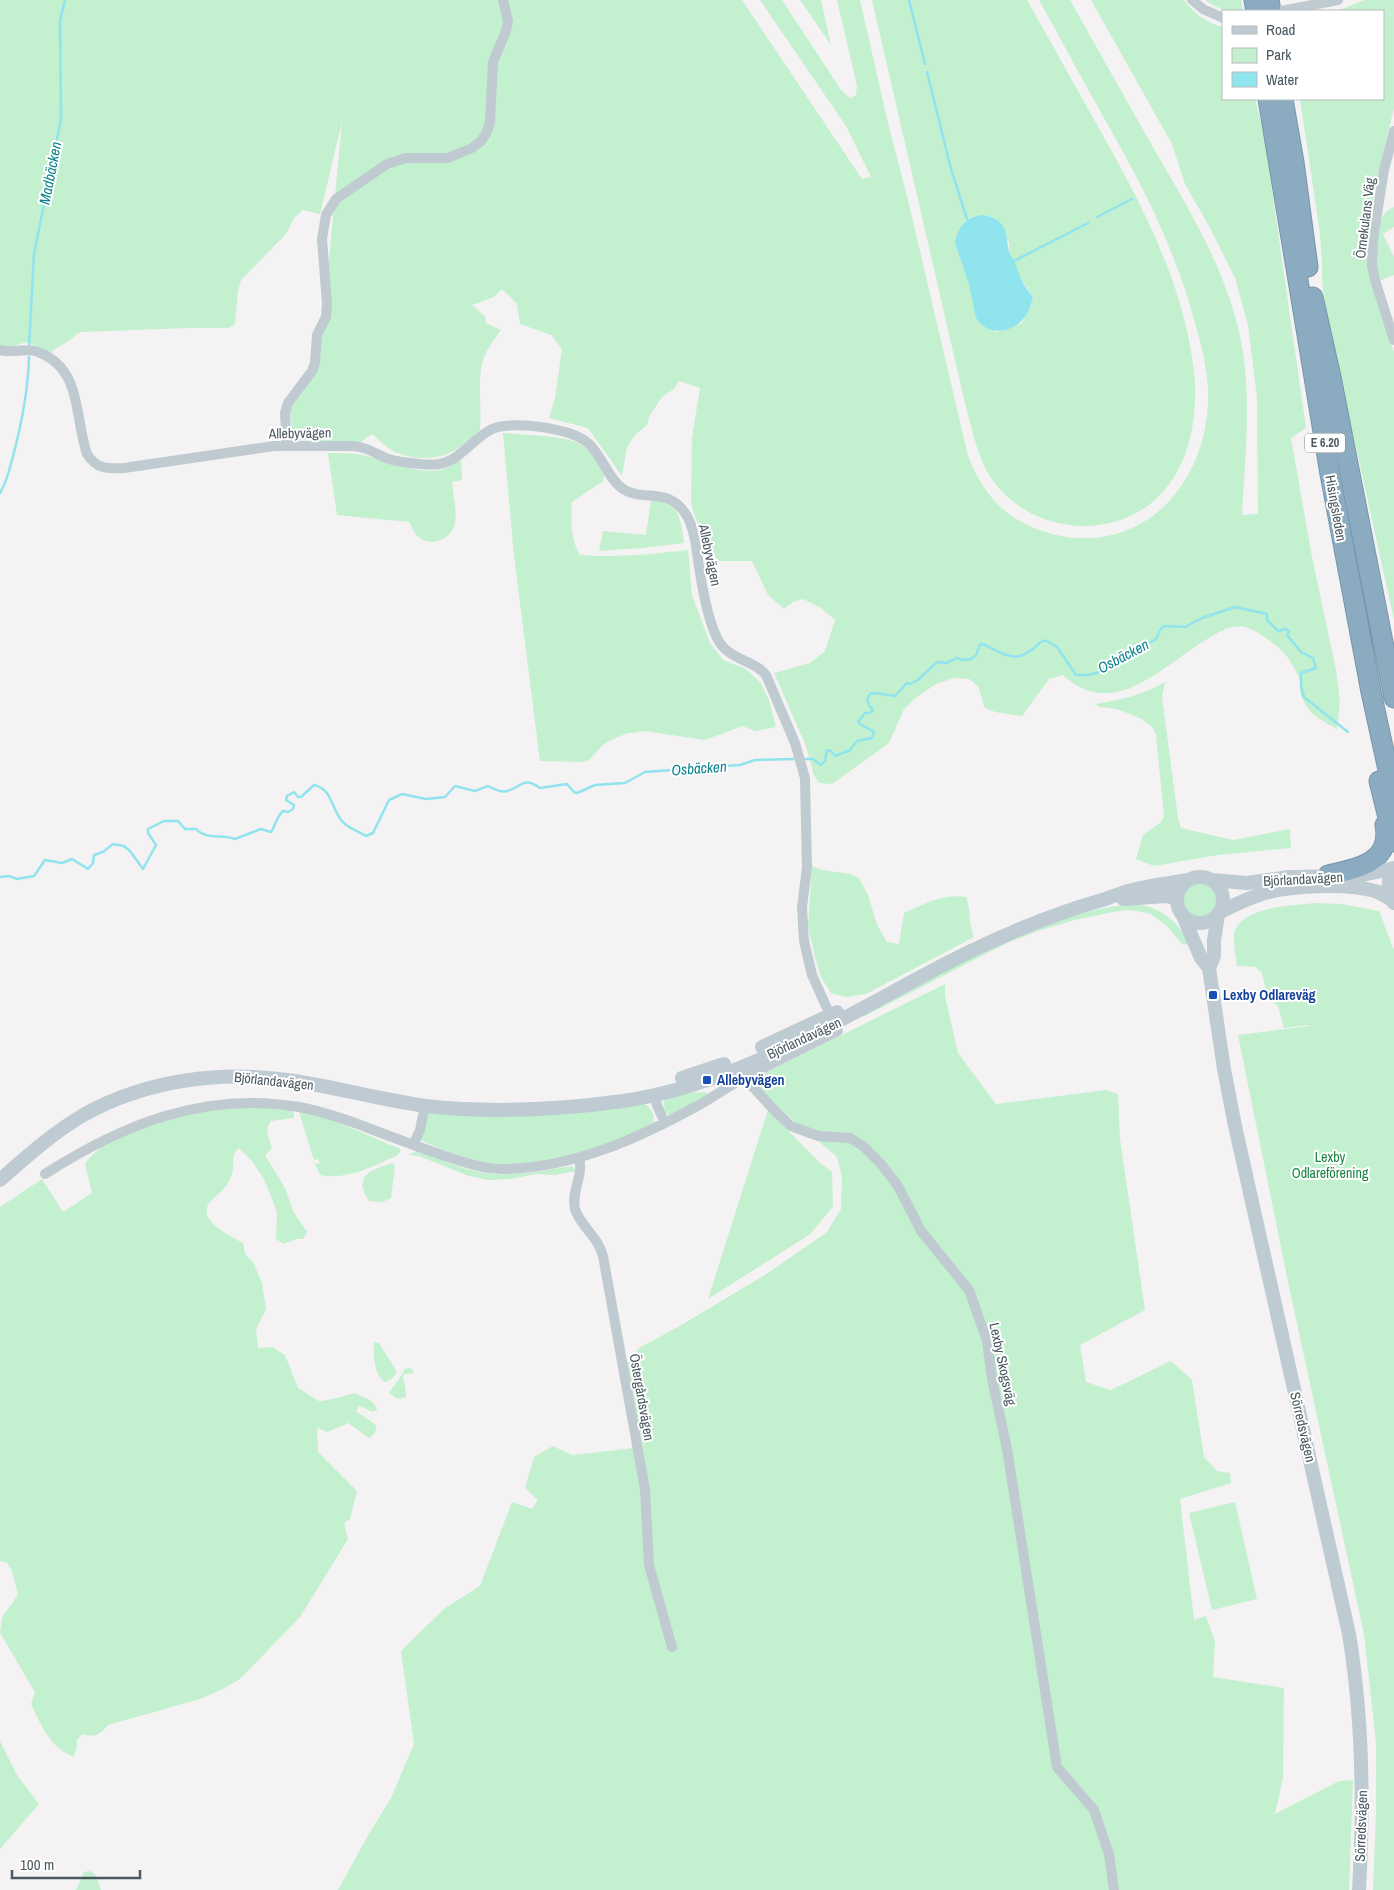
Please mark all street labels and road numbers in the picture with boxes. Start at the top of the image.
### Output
street label: Örnekulans Väg [1351,176,1379,260]
street label: Allebyvägen [268,423,331,443]
road number: E 6.20 [1305,433,1345,452]
street label: Hisingsleden [1321,473,1351,543]
street label: Allebyvägen [694,522,725,587]
street label: Björlandavägen [1263,868,1343,890]
street label: Björlandavägen [764,1013,844,1063]
street label: Björlandavägen [233,1068,315,1094]
street label: Lexby Skogsväg [985,1321,1021,1408]
street label: Östergårdsvägen [625,1352,659,1442]
street label: Sörredsvägen [1286,1390,1320,1464]
street label: Sörredsvägen [1351,1790,1371,1862]

